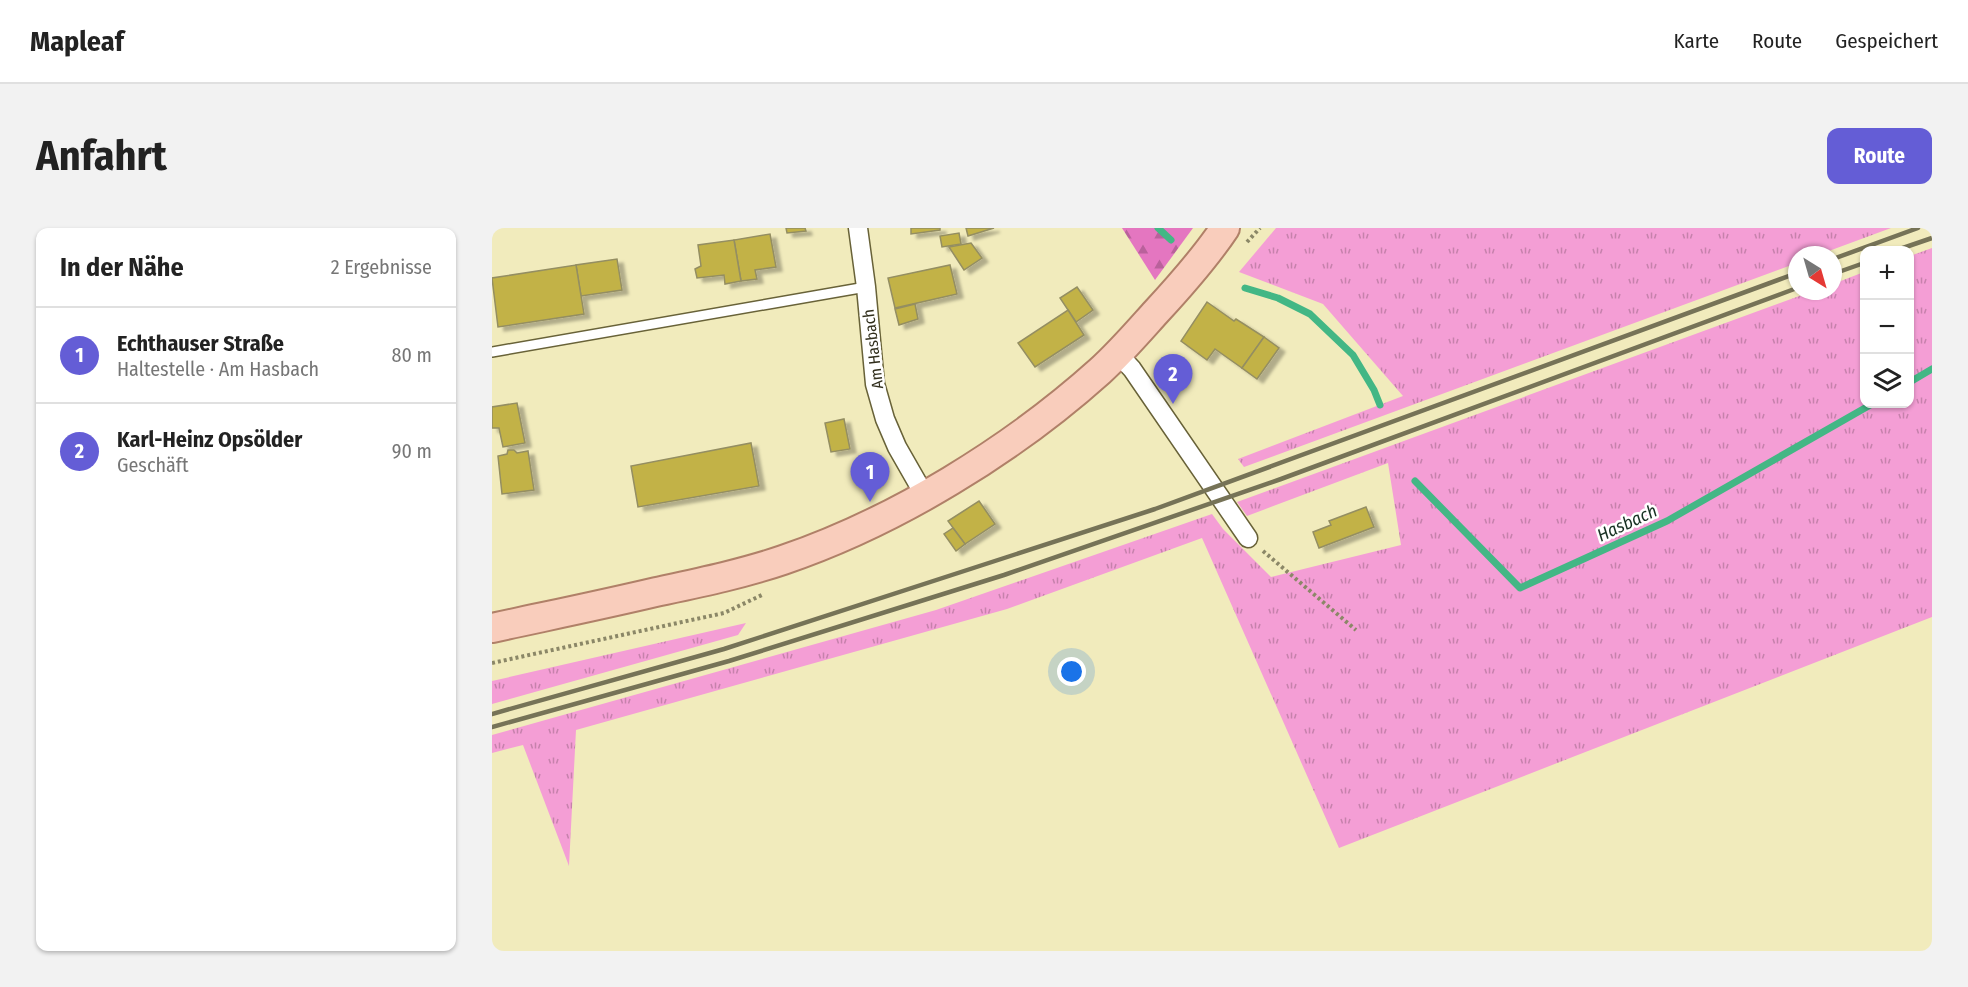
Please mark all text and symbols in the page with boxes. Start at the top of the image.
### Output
text: Mapleaf [30,25,124,58]
text: Karte [1674,28,1719,54]
text: Route [1752,28,1802,54]
text: Gespeichert [1835,28,1938,54]
button: Route [1827,128,1932,184]
text: Anfahrt [36,131,167,181]
north arrow [1788,246,1842,300]
map controls [1860,246,1914,408]
button: + [1860,246,1914,300]
text: In der Nähe [60,252,184,283]
text: 2 Ergebnisse [331,255,432,279]
button: − [1860,300,1914,354]
street label: Am Hasbach [859,308,887,390]
text: Echthauser Straße [117,330,284,357]
text: 1 [75,343,84,367]
text: 80 m [392,343,432,367]
pin: 2 [1154,354,1192,404]
button: layers [1860,354,1914,408]
text: Haltestelle · Am Hasbach [117,357,319,381]
text: Karl-Heinz Opsölder [117,426,302,453]
text: 2 [75,439,84,463]
text: 90 m [392,439,432,463]
pin: 1 [850,452,890,502]
text: Geschäft [117,453,188,477]
water label: Hasbach [1593,500,1661,546]
your location [1057,657,1086,686]

